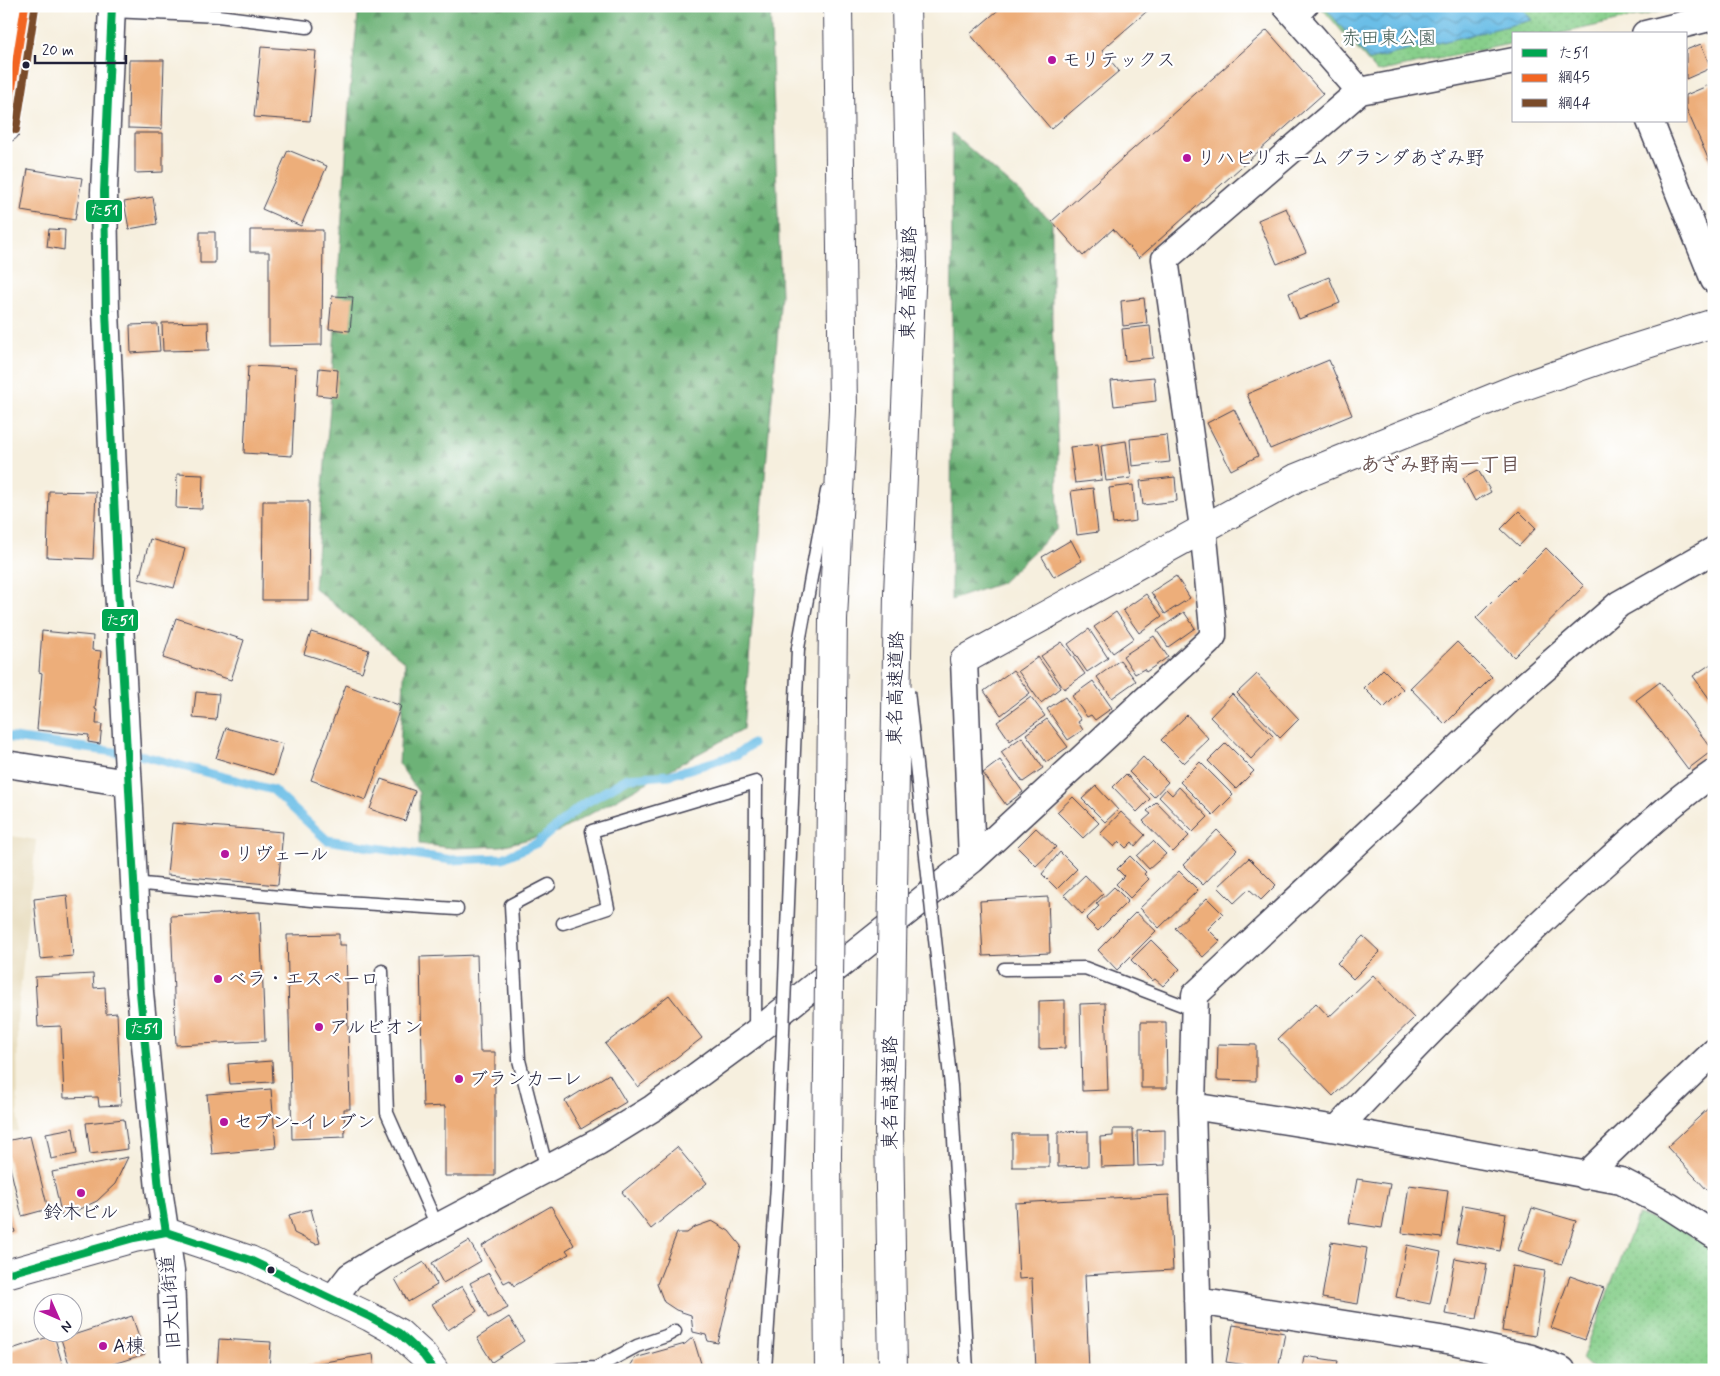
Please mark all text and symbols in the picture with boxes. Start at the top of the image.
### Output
park label: 赤田東公園 [1341,26,1437,51]
scale bar [35,32,126,64]
legend [1512,32,1688,122]
text: 20 m [42,41,74,61]
text: た51 [1558,44,1588,64]
place label: モリテックス [1062,48,1176,73]
marker: モリテックス [1046,54,1058,66]
unlabelled marker [21,60,31,70]
text: 綱45 [1558,68,1590,88]
text: 綱44 [1558,94,1591,114]
place label: リハビリホーム グランダあざみ野 [1197,146,1484,171]
marker: リハビリホーム グランダあざみ野 [1181,152,1193,164]
line badge: た51 [85,199,123,223]
text: た51 [90,202,118,220]
street label: 東名高速道路 [896,226,922,340]
district label: あざみ野南一丁目 [1360,452,1520,479]
line badge: た51 [101,608,139,632]
text: た51 [106,612,134,630]
street label: 東名高速道路 [883,631,909,745]
place label: リヴェール [235,842,329,867]
marker: リヴェール [219,848,231,860]
place label: ベラ・エスペーロ [228,967,379,992]
marker: ベラ・エスペーロ [212,973,224,985]
place label: アルビオン [329,1015,423,1040]
line badge: た51 [125,1017,163,1041]
text: た51 [130,1020,158,1038]
marker: アルビオン [313,1021,325,1033]
street label: 東名高速道路 [878,1036,903,1150]
place label: ブランカーレ [469,1067,582,1092]
marker: ブランカーレ [453,1073,465,1085]
place label: セブン-イレブン [234,1110,376,1135]
marker: セブン-イレブン [218,1116,230,1128]
marker: 鈴木ビル [75,1187,87,1199]
place label: 鈴木ビル [43,1200,119,1225]
street label: 旧大山街道 [155,1254,187,1350]
unlabelled marker [266,1265,276,1275]
north arrow [32,1294,82,1344]
text: N [57,1317,76,1336]
place label: A棟 [113,1334,144,1359]
marker: A棟 [97,1340,109,1352]

